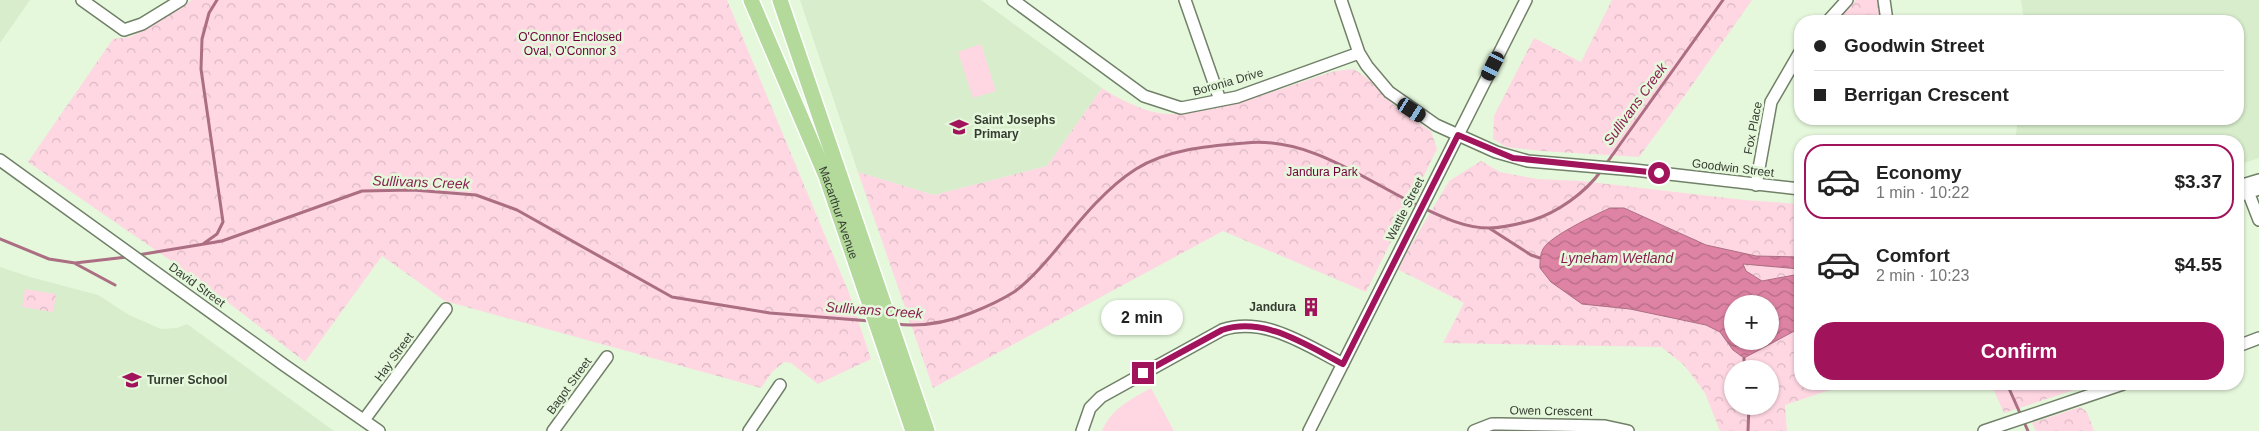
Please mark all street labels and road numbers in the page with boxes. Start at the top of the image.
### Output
street label: Boronia Drive [1191,65,1265,99]
street label: Fox Place [1741,100,1765,156]
street label: Goodwin Street [1691,156,1776,180]
street label: Macarthur Avenue [816,164,861,261]
street label: Wattle Street [1383,175,1427,243]
street label: David Street [166,260,228,310]
street label: Hay Street [372,329,417,384]
street label: Bagot Street [544,354,595,417]
street label: Owen Crescent [1510,403,1593,419]

